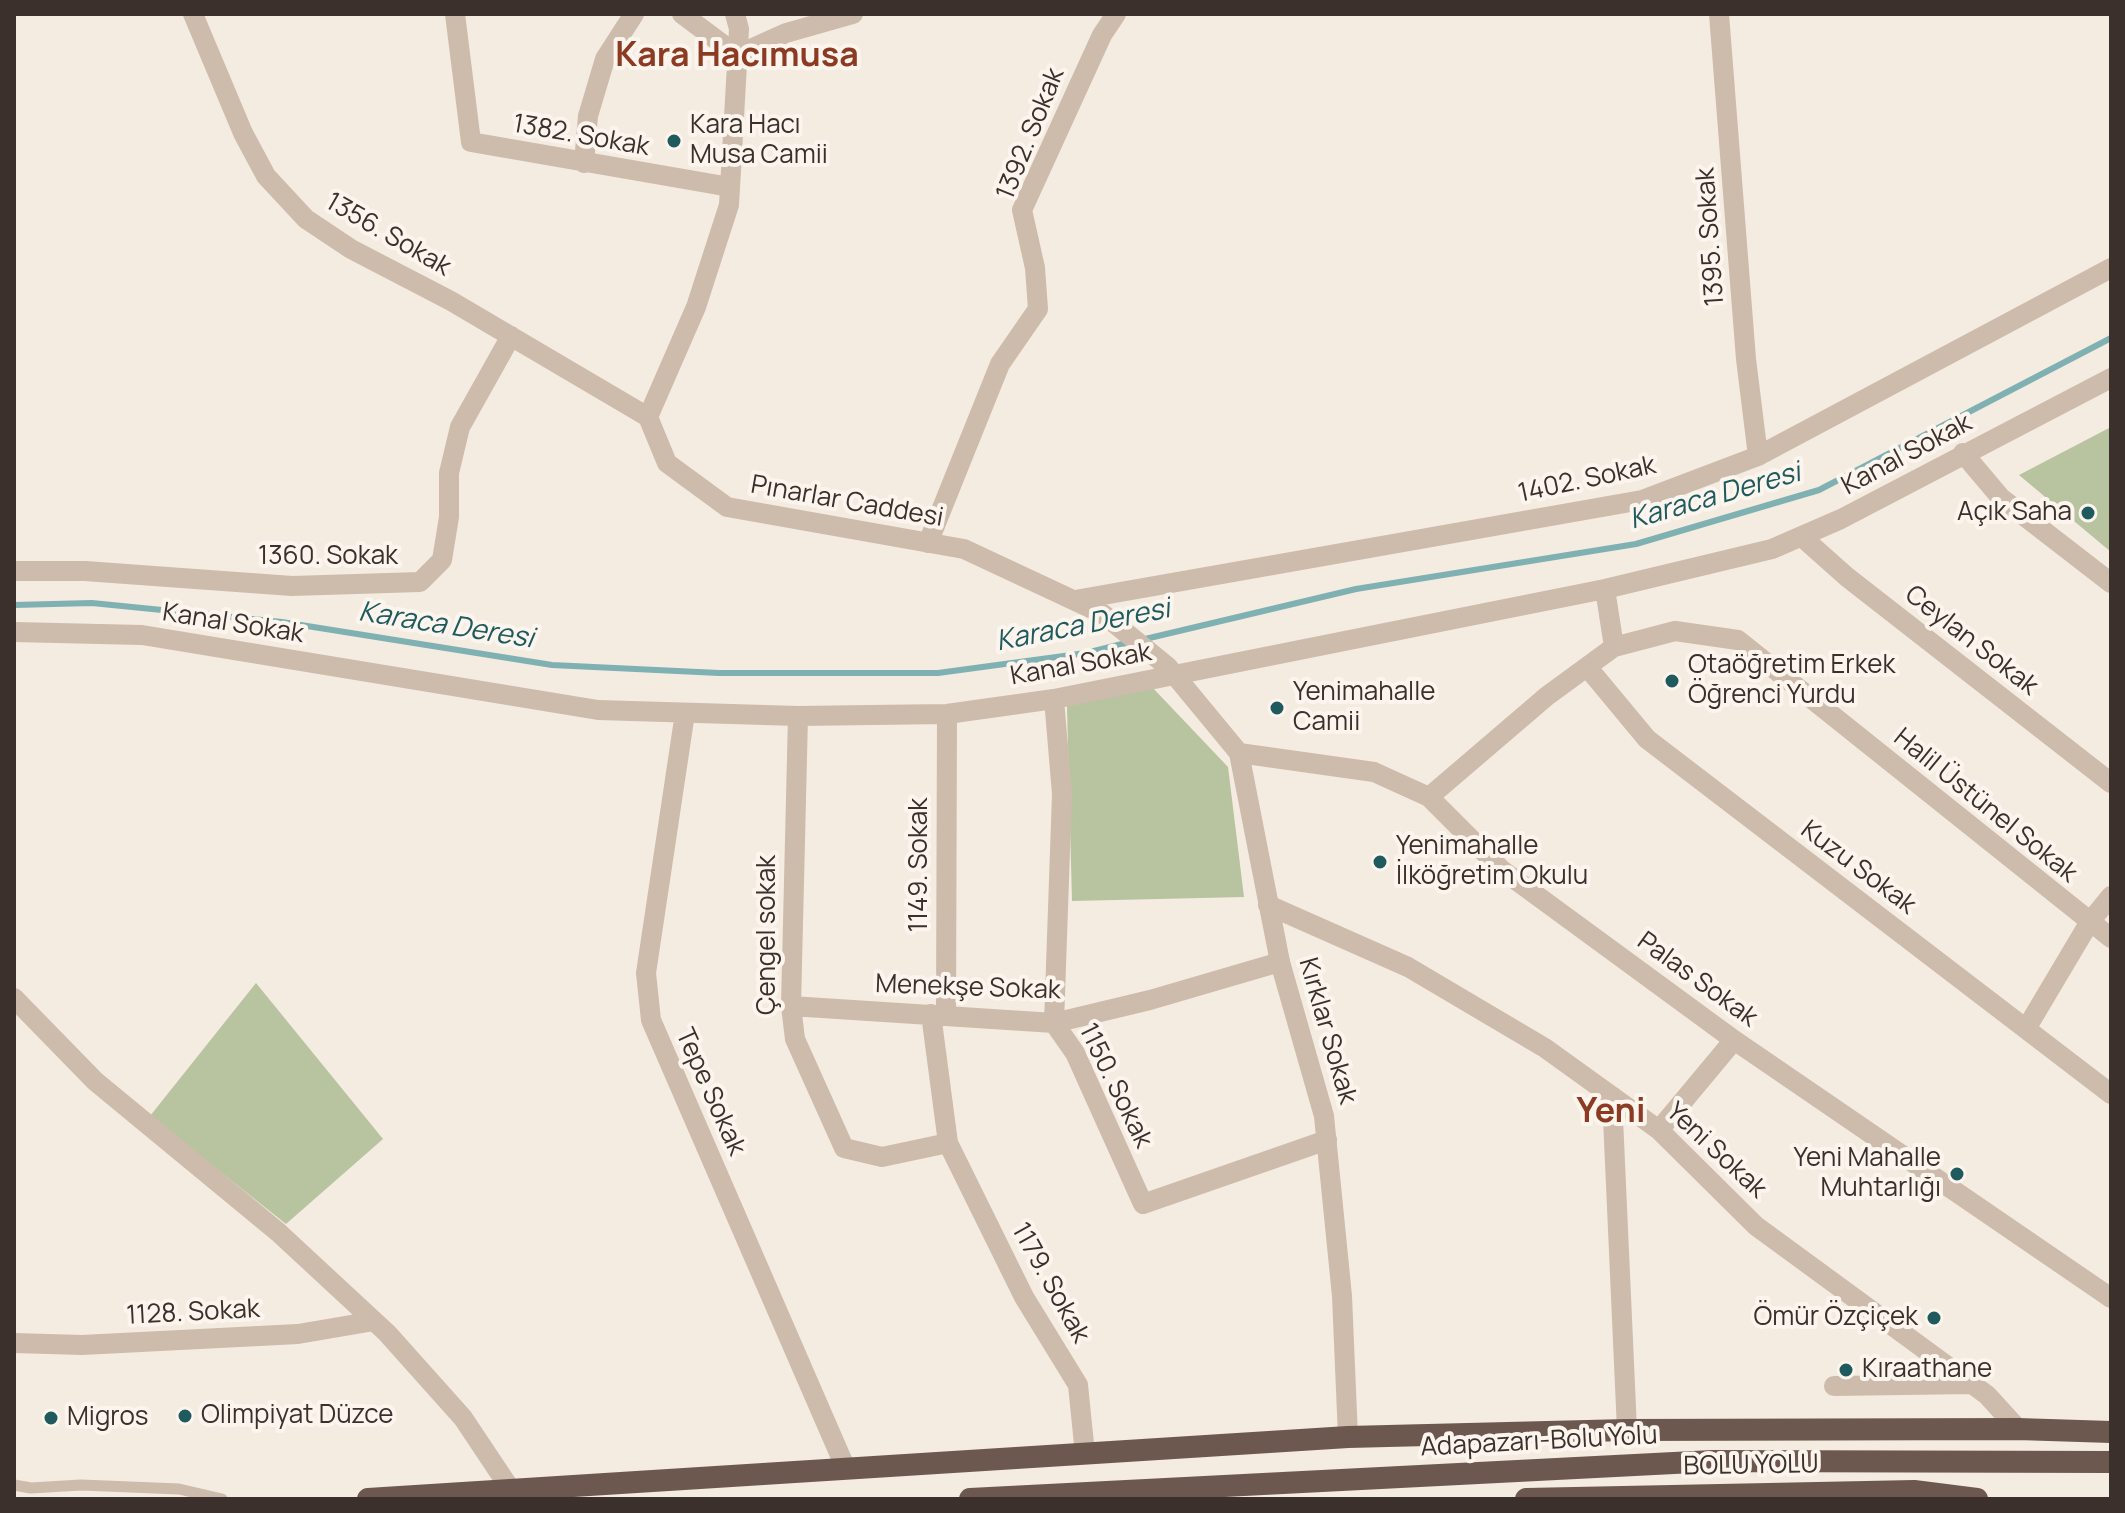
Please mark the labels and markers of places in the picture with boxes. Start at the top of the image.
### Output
place label: Kara Hacı Musa Camii [690,110,828,172]
marker: Kara Hacı Musa Camii [665,132,683,150]
place label: Açık Saha [1957,497,2072,529]
marker: Açık Saha [2079,504,2097,522]
place label: Otaöğretim Erkek Öğrenci Yurdu [1688,650,1895,712]
marker: Otaöğretim Erkek Öğrenci Yurdu [1663,672,1681,690]
place label: Yenimahalle Camii [1293,677,1435,738]
marker: Yenimahalle Camii [1268,699,1286,717]
place label: Yenimahalle İlköğretim Okulu [1396,831,1588,892]
marker: Yenimahalle İlköğretim Okulu [1371,853,1389,871]
place label: Yeni Mahalle Muhtarlığı [1794,1143,1941,1204]
marker: Yeni Mahalle Muhtarlığı [1948,1165,1966,1183]
place label: Ömür Özçiçek [1753,1302,1918,1334]
marker: Ömür Özçiçek [1925,1309,1943,1327]
place label: Kıraathane [1862,1354,1992,1386]
marker: Kıraathane [1837,1361,1855,1379]
place label: Olimpiyat Düzce [201,1400,394,1432]
place label: Migros [67,1402,148,1434]
marker: Olimpiyat Düzce [176,1407,194,1425]
marker: Migros [42,1409,60,1427]

